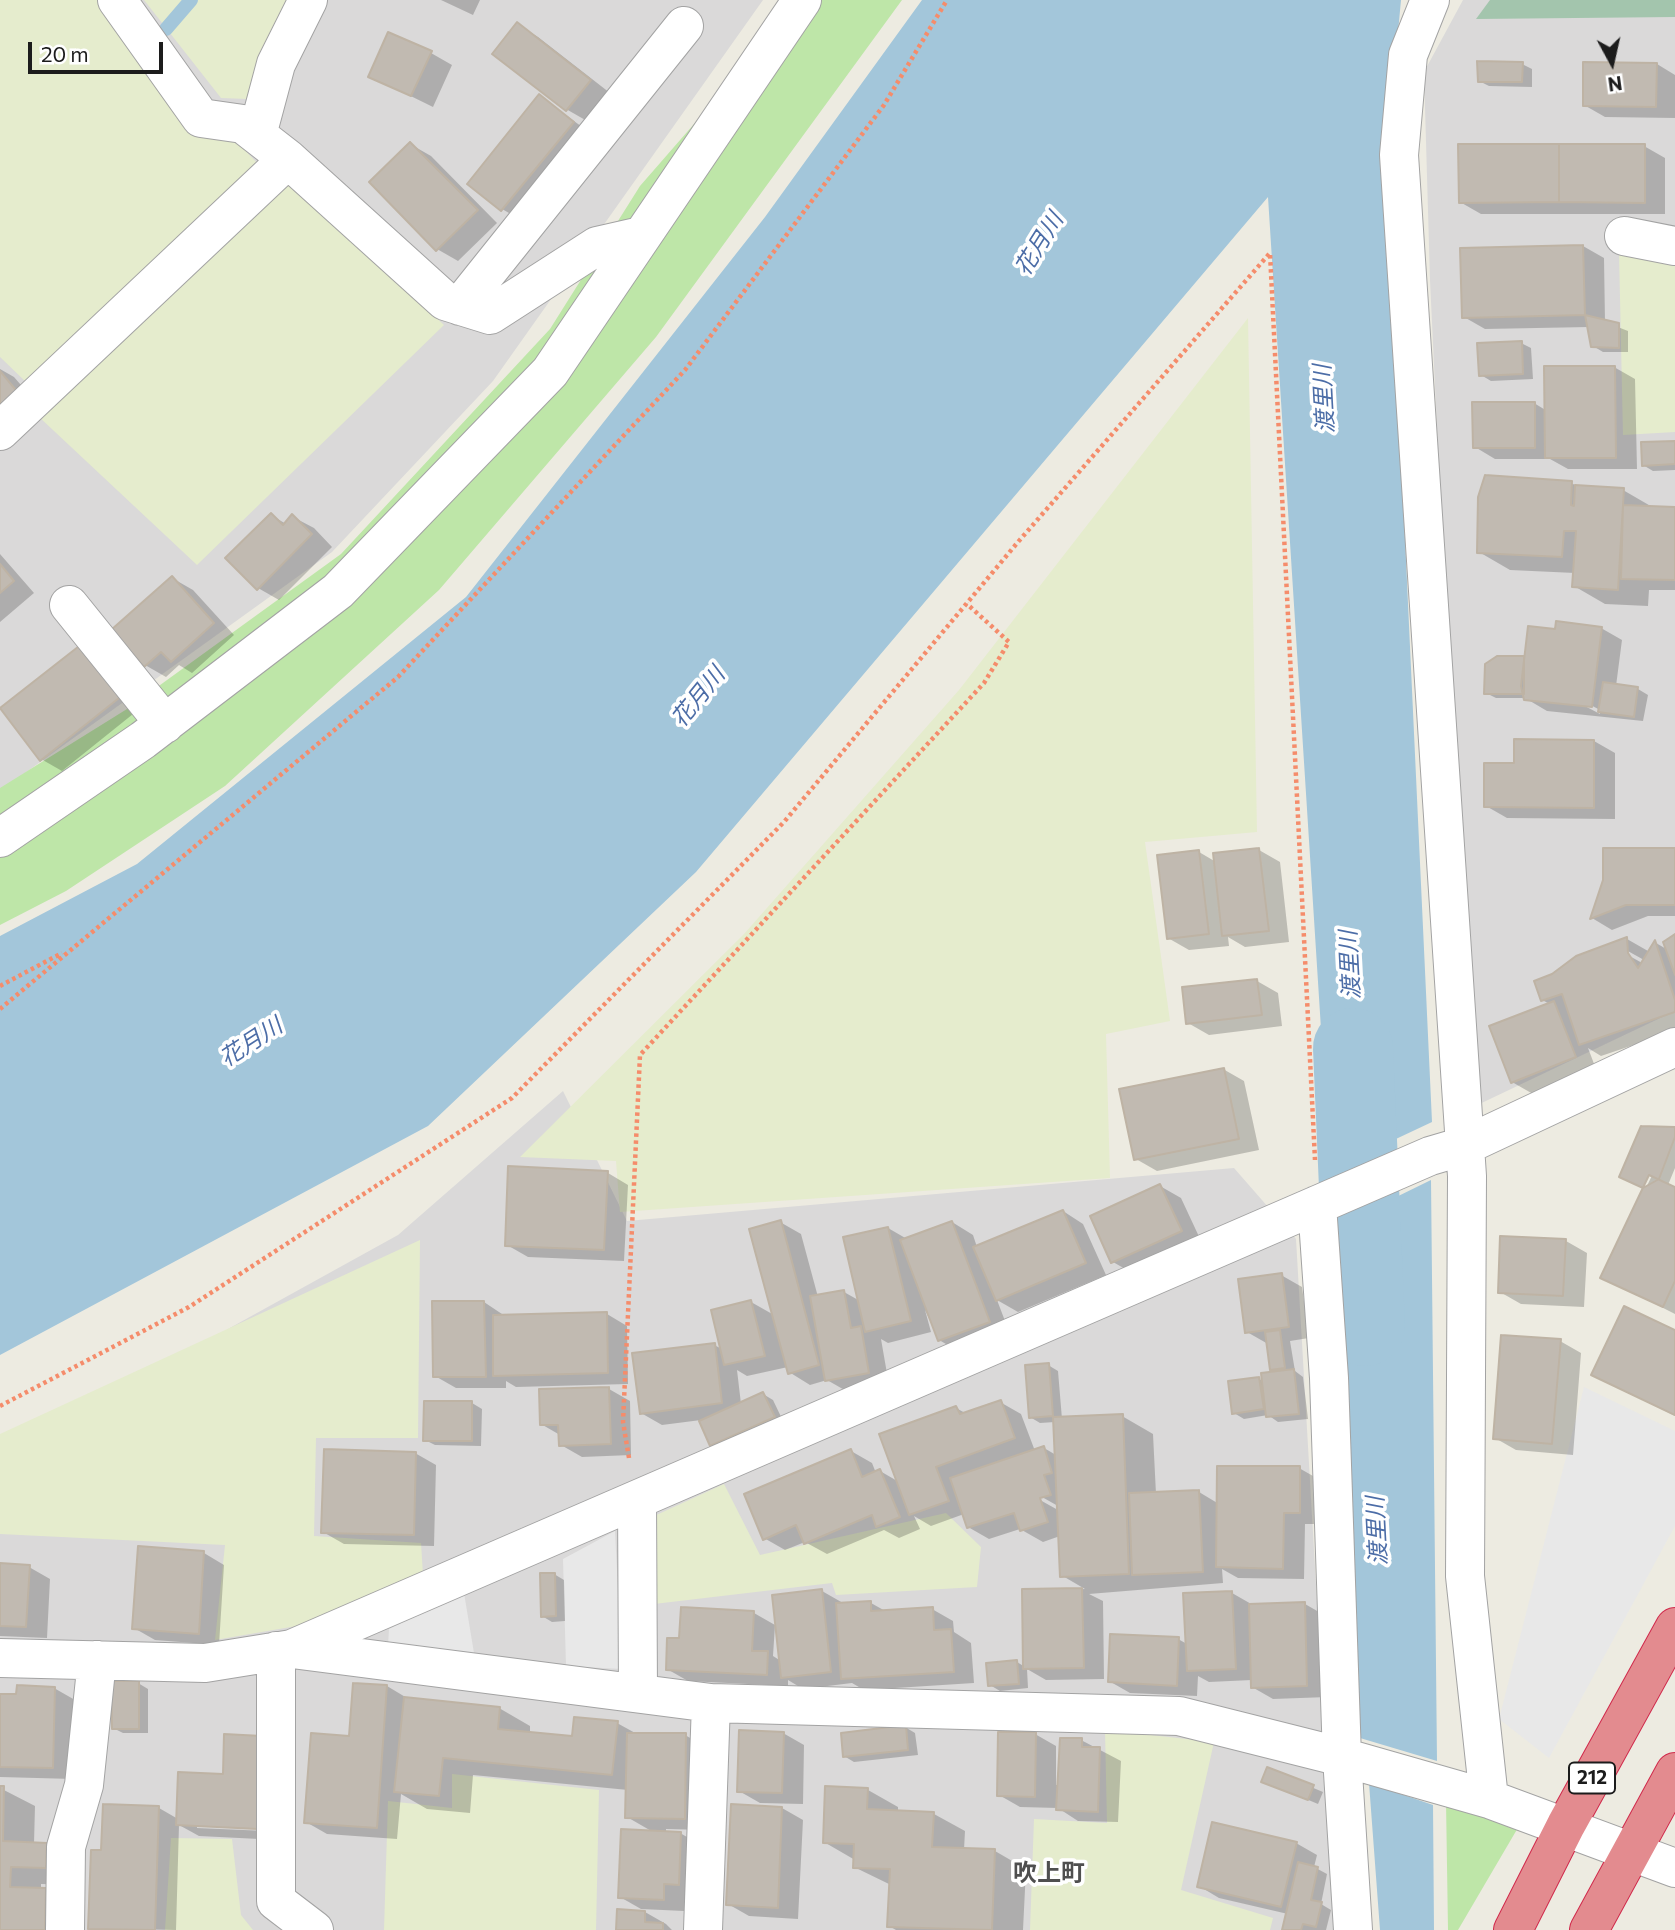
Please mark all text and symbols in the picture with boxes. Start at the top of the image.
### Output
scale bar [32,28,166,72]
north arrow [1577,28,1647,98]
text: 20 m [41,41,89,66]
text: N [1606,72,1624,97]
water label: 花月川 [1009,207,1069,281]
water label: 渡里川 [1308,364,1340,434]
water label: 花月川 [666,662,730,732]
water label: 渡里川 [1334,930,1366,1000]
water label: 花月川 [215,1012,287,1072]
water label: 渡里川 [1361,1496,1393,1566]
road number: 212 [1569,1762,1615,1794]
district label: 吹上町 [1013,1859,1085,1887]

